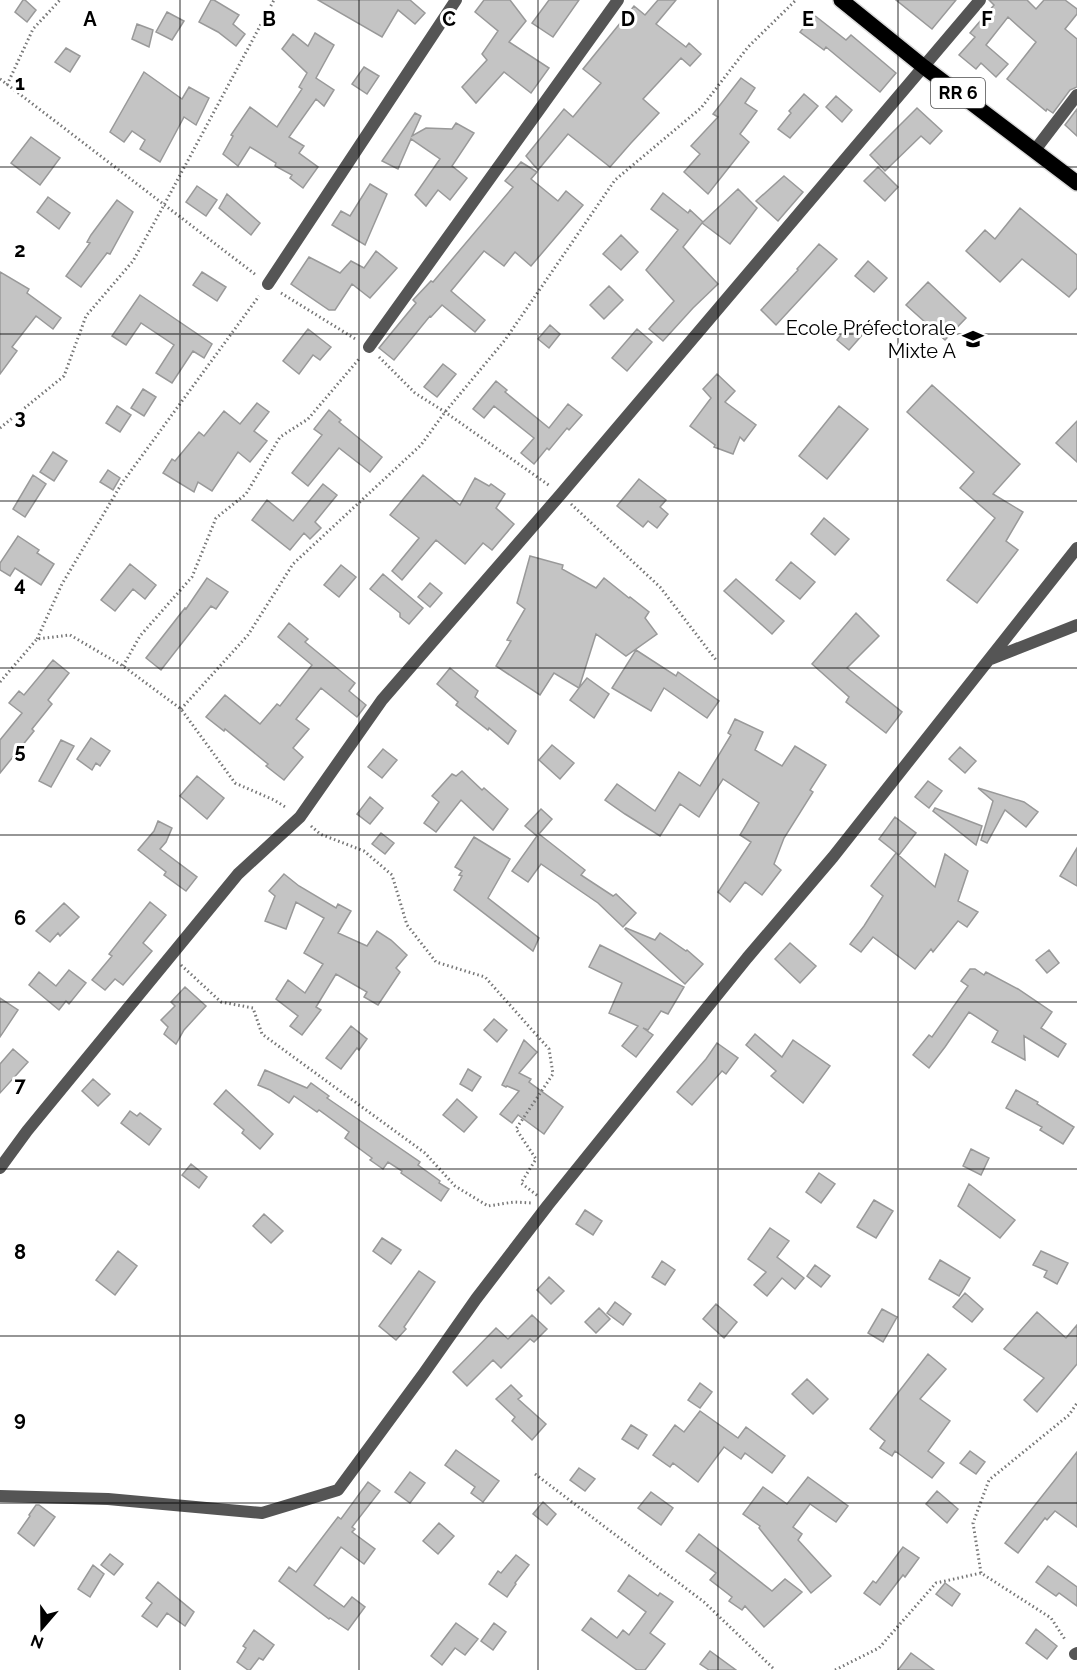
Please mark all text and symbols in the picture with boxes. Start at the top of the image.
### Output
text: A [83,7,97,31]
text: B [262,7,276,31]
text: C [442,7,456,31]
text: D [621,7,635,31]
text: E [802,7,814,31]
text: F [981,7,993,31]
text: 1 [15,71,25,95]
road number: RR 6 [931,78,985,108]
text: 2 [14,238,26,262]
place label: Ecole Préfectorale Mixte A [786,316,956,363]
school or university icon: Ecole Préfectorale Mixte A [961,327,985,351]
text: 3 [14,405,26,429]
text: 4 [14,572,26,596]
text: 5 [14,739,26,763]
text: 6 [14,906,26,930]
text: 7 [14,1073,26,1097]
text: 8 [14,1240,26,1264]
text: 9 [14,1407,26,1431]
north arrow [12,1598,72,1658]
text: N [28,1631,46,1653]

